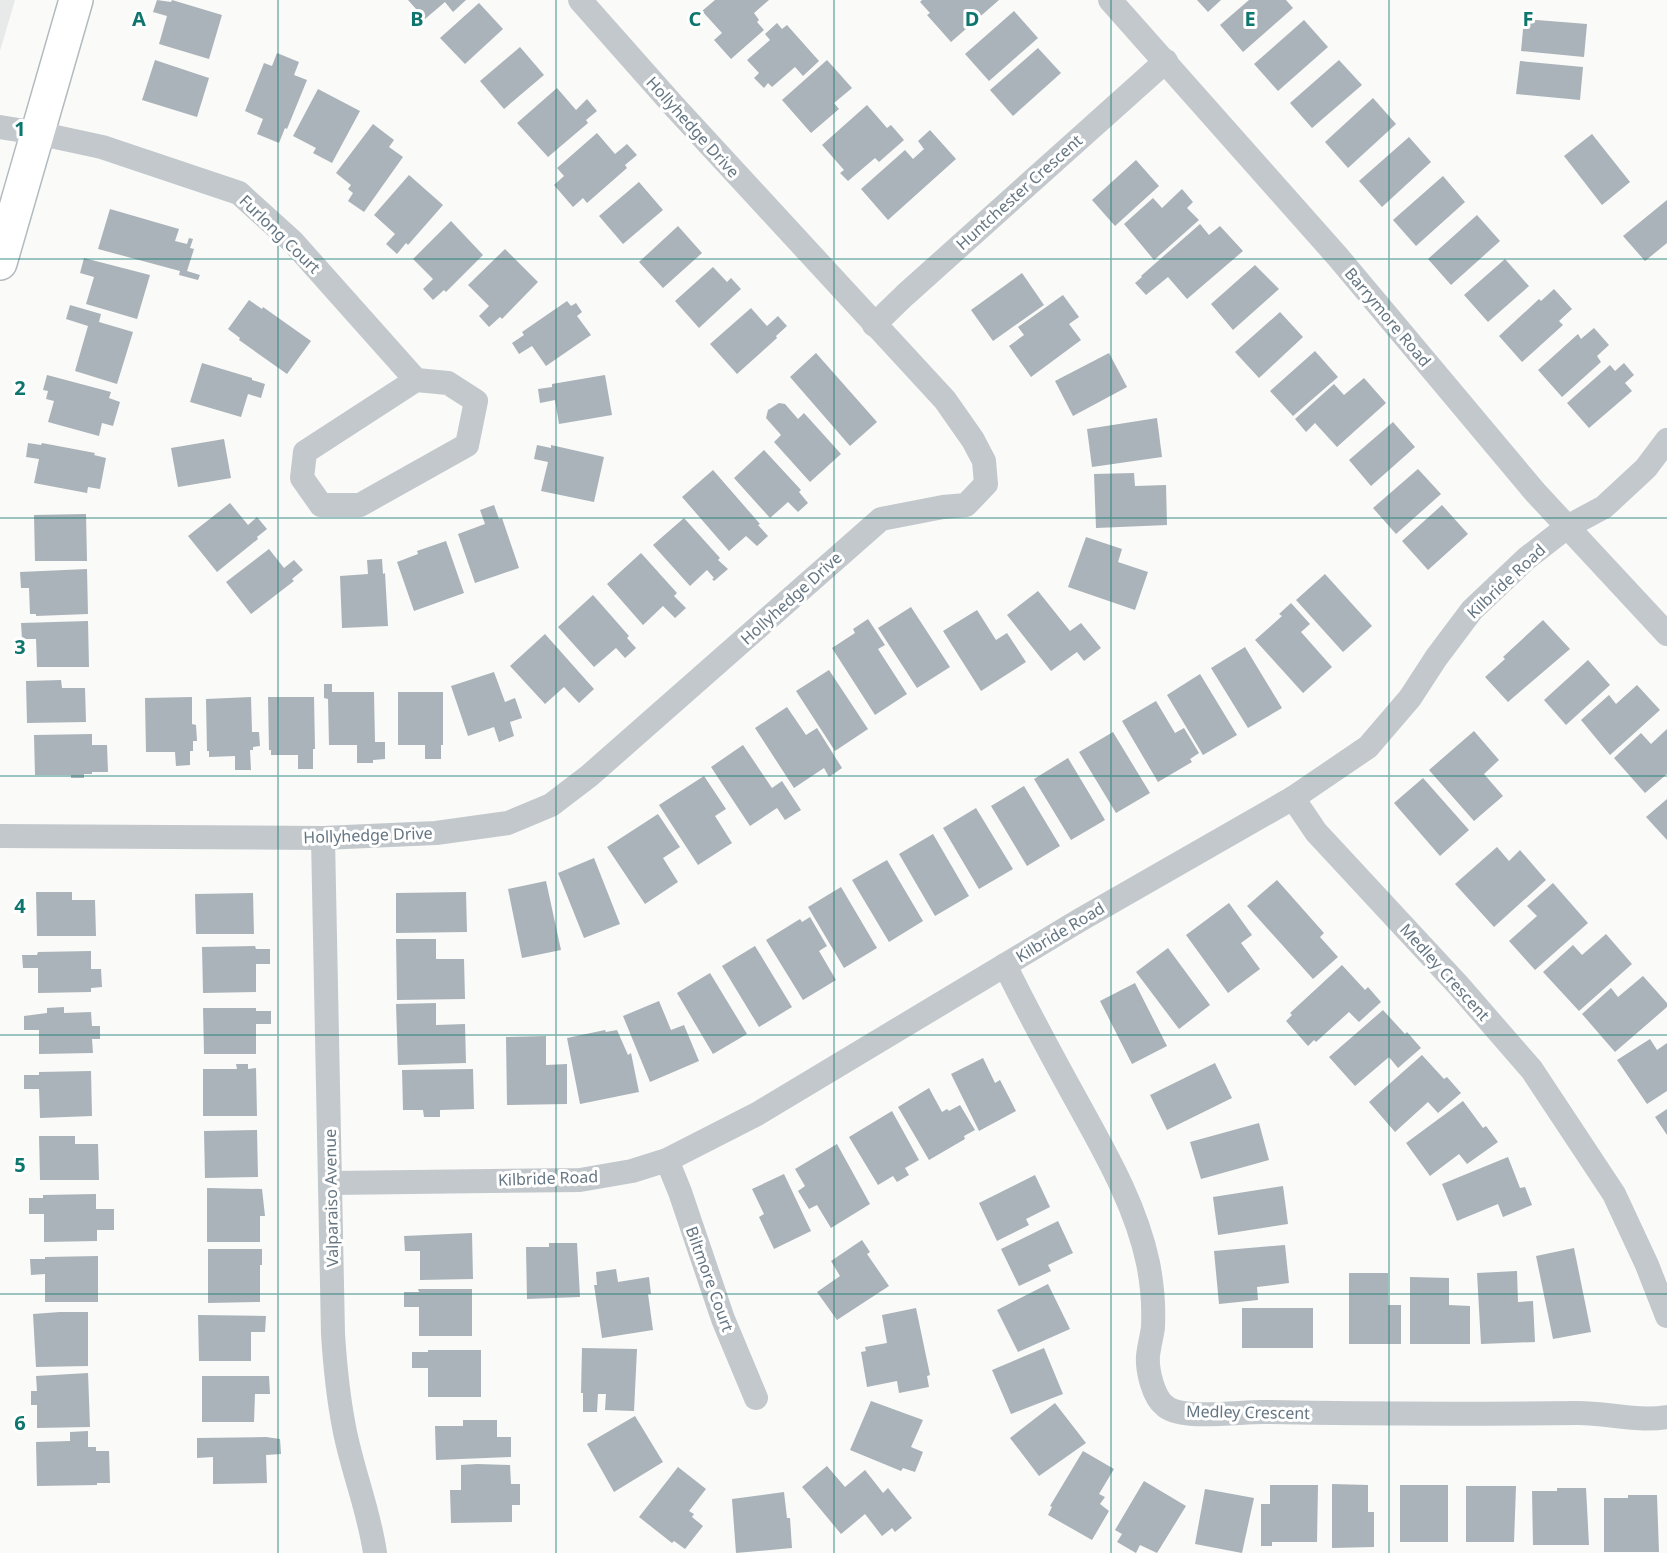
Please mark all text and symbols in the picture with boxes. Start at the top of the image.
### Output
text: A [132,5,146,32]
text: B [410,5,424,32]
text: C [689,5,702,32]
text: D [965,5,979,32]
text: E [1244,5,1256,32]
text: F [1523,5,1533,32]
street label: Hollyhedge Drive [642,72,744,182]
text: 1 [14,115,26,142]
street label: Huntchester Crescent [951,129,1087,255]
street label: Furlong Court [235,190,325,278]
street label: Barrymore Road [1340,263,1436,371]
text: 2 [14,374,26,401]
street label: Kilbride Road [1462,539,1550,623]
street label: Hollyhedge Drive [736,547,846,649]
text: 3 [14,633,26,660]
street label: Hollyhedge Drive [303,822,433,848]
text: 4 [14,892,26,919]
street label: Kilbride Road [1011,897,1109,967]
street label: Medley Crescent [1395,919,1495,1026]
street label: Valparaiso Avenue [319,1129,343,1267]
text: 5 [14,1151,26,1178]
street label: Kilbride Road [498,1165,598,1191]
street label: Biltmore Court [681,1223,739,1335]
street label: Medley Crescent [1186,1400,1310,1424]
text: 6 [14,1409,26,1436]

